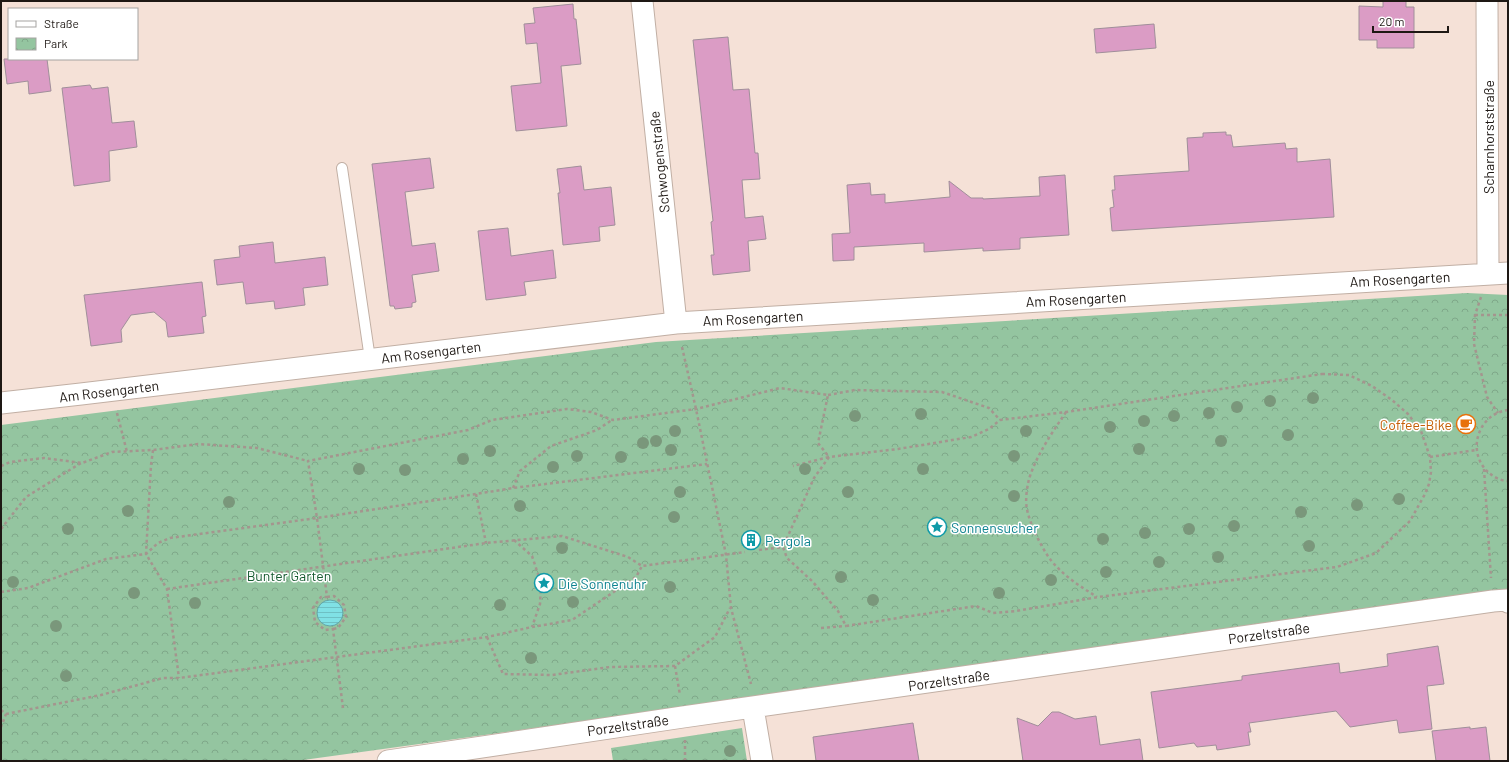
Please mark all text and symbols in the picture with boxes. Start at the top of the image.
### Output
legend [8,8,138,60]
scale bar [1373,8,1448,34]
text: 20 m [1379,14,1405,28]
text: Straße [44,16,79,30]
text: Park [44,36,68,50]
street label: Scharnhorststraße [1480,80,1497,194]
street label: Schwogenstraße [645,110,673,214]
street label: Am Rosengarten [1349,268,1451,290]
street label: Am Rosengarten [1025,288,1127,310]
street label: Am Rosengarten [702,307,804,329]
street label: Am Rosengarten [380,337,482,367]
street label: Am Rosengarten [58,376,160,406]
cafe icon: Coffee-Bike [1455,413,1477,435]
place label: Coffee-Bike [1380,416,1452,433]
place icon: Sonnensucher [926,516,948,538]
place label: Sonnensucher [951,519,1038,536]
building icon: Pergola [740,529,762,551]
place label: Pergola [765,532,811,549]
park label: Bunter Garten [247,567,331,584]
place icon: Die Sonnenuhr [533,572,555,594]
place label: Die Sonnenuhr [558,575,646,592]
street label: Porzeltstraße [1227,619,1311,647]
street label: Porzeltstraße [907,666,991,694]
street label: Porzeltstraße [586,711,670,739]

